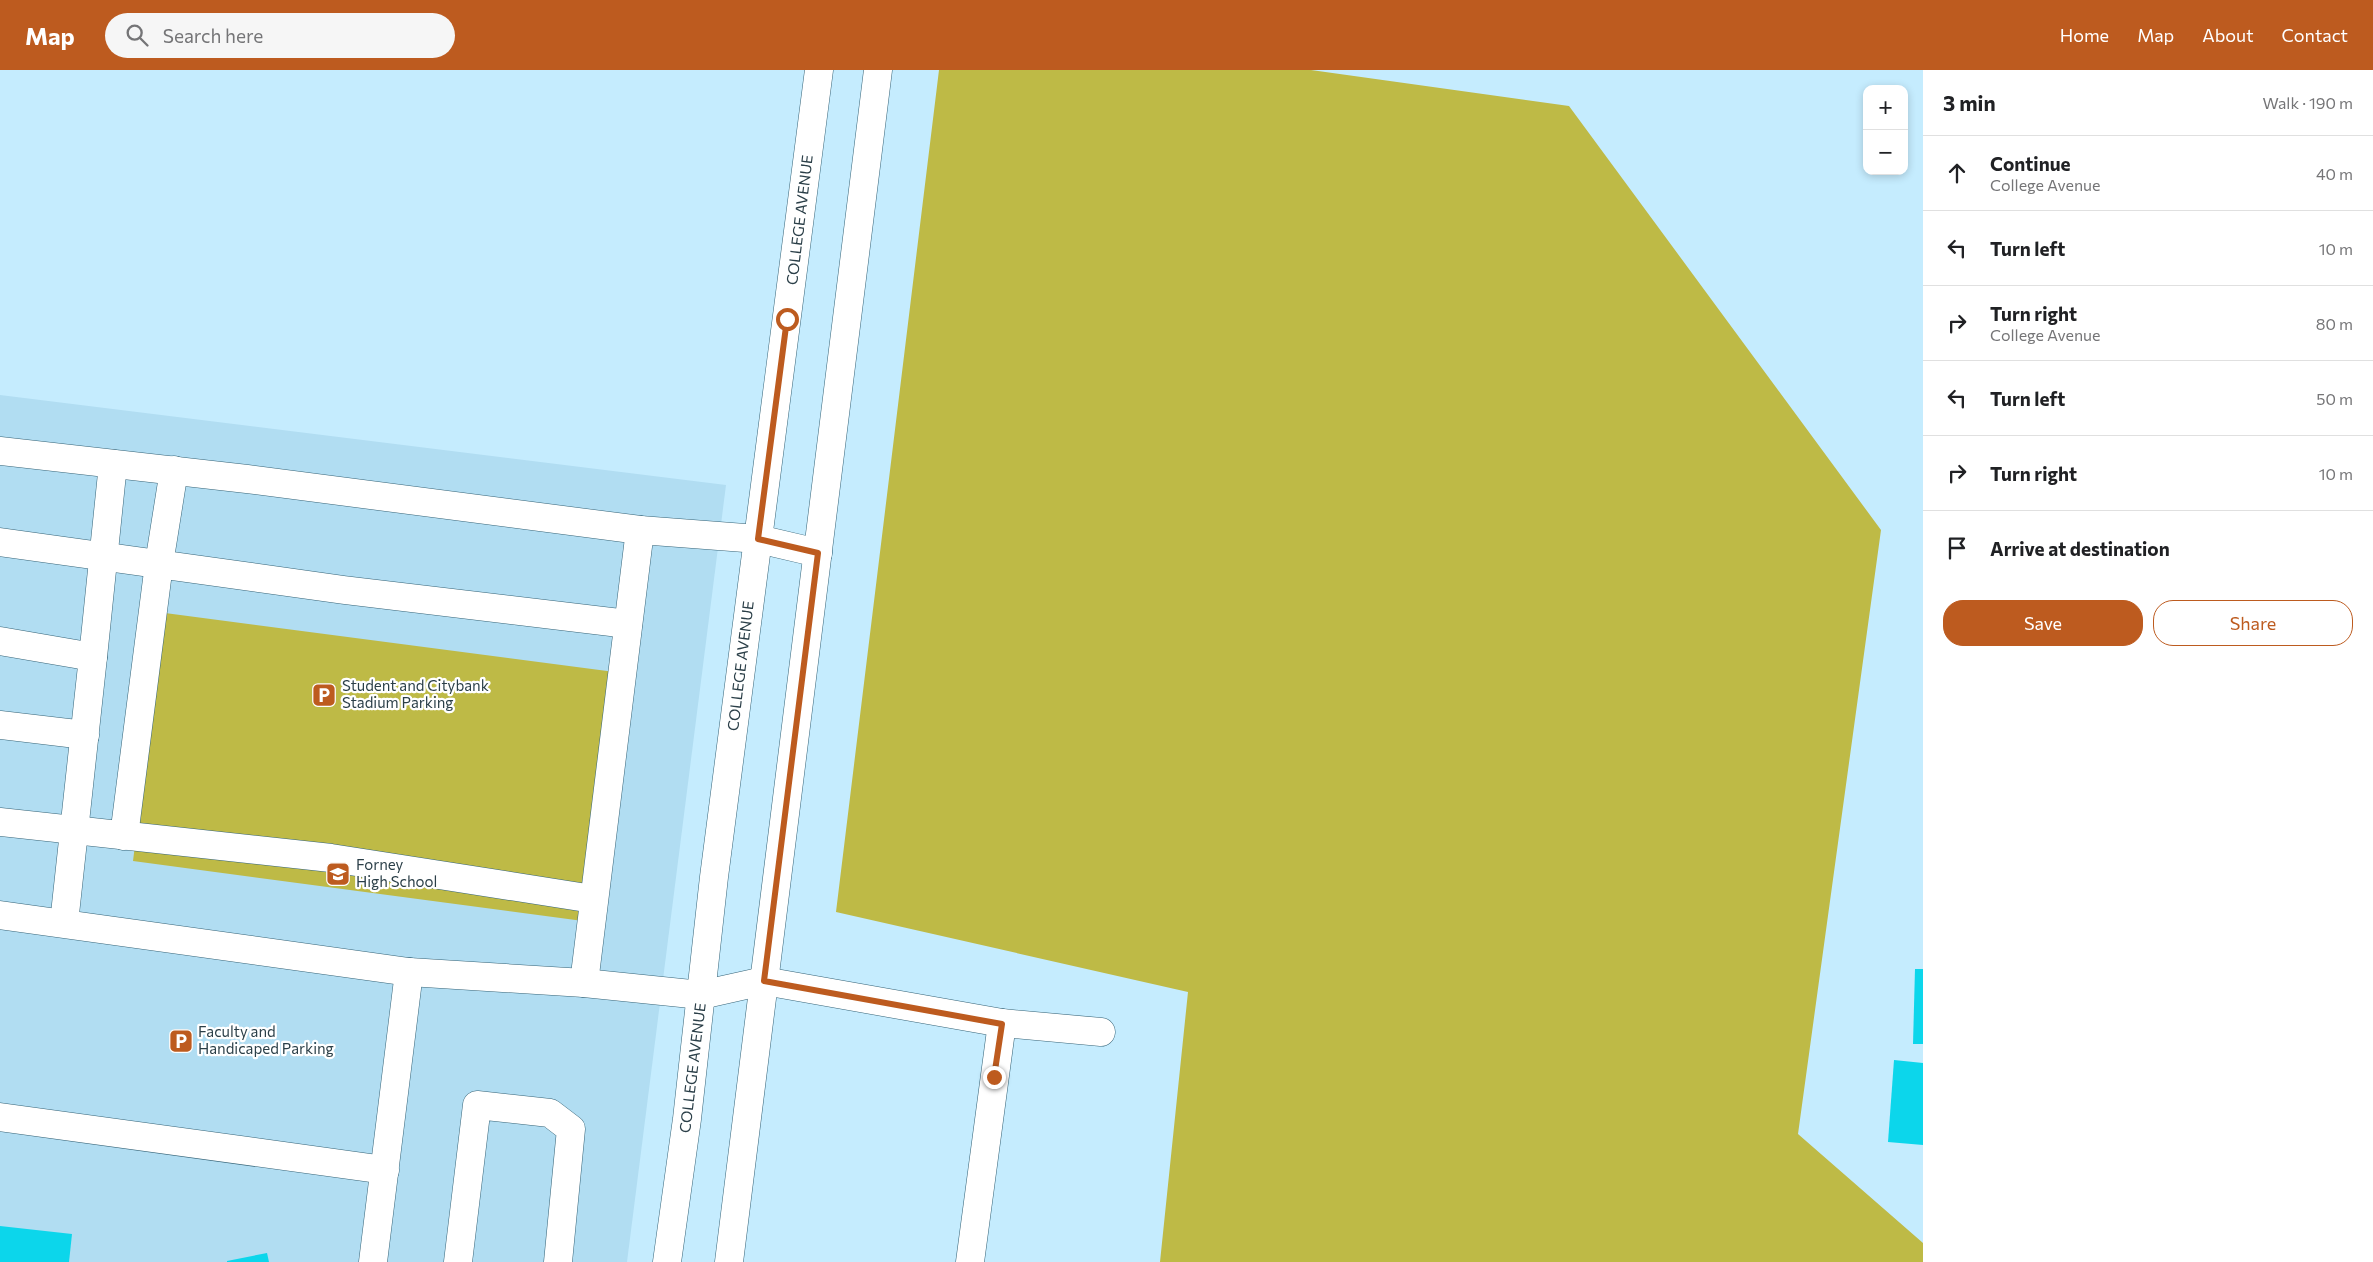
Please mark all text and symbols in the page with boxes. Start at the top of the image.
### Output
search box [105,13,455,58]
text: Map [25,21,75,50]
icon: search [123,21,151,49]
text: Search here [163,24,263,47]
text: Home [2060,24,2109,46]
text: Map [2137,24,2174,46]
text: About [2202,24,2254,46]
text: Contact [2282,24,2348,46]
map controls [1863,85,1908,175]
button: + [1863,85,1908,130]
text: 3 min [1943,90,1996,115]
text: Walk · 190 m [2263,93,2353,112]
button: − [1863,130,1908,175]
text: Continue [1990,152,2070,175]
street label: COLLEGE AVENUE [782,154,816,286]
icon: ahead [1943,159,1971,187]
text: 40 m [2316,164,2353,183]
text: College Avenue [1990,175,2100,194]
icon: left [1943,234,1971,262]
text: Turn left [1990,237,2065,260]
text: 10 m [2319,239,2353,258]
text: Turn right [1990,302,2077,325]
route start [776,308,799,331]
icon: right [1943,309,1971,337]
text: 80 m [2316,314,2353,333]
text: College Avenue [1990,325,2100,344]
icon: left [1943,384,1971,412]
text: Turn left [1990,387,2065,410]
text: 50 m [2316,389,2353,408]
icon: right [1943,459,1971,487]
text: Turn right [1990,462,2077,485]
text: 10 m [2319,464,2353,483]
icon: arrive [1943,534,1971,562]
text: Arrive at destination [1990,537,2170,560]
street label: COLLEGE AVENUE [723,600,757,732]
button: Save [1943,600,2143,646]
button: Share [2153,600,2353,646]
place label: Student and Citybank Stadium Parking [342,676,489,711]
parking icon: Student and Citybank Stadium Parking [311,682,337,708]
place label: Forney High School [356,855,437,890]
school or university icon: Forney High School [325,861,351,887]
street label: COLLEGE AVENUE [675,1002,709,1134]
place label: Faculty and Handicaped Parking [198,1022,334,1057]
parking icon: Faculty and Handicaped Parking [168,1028,194,1054]
route end [983,1066,1006,1089]

